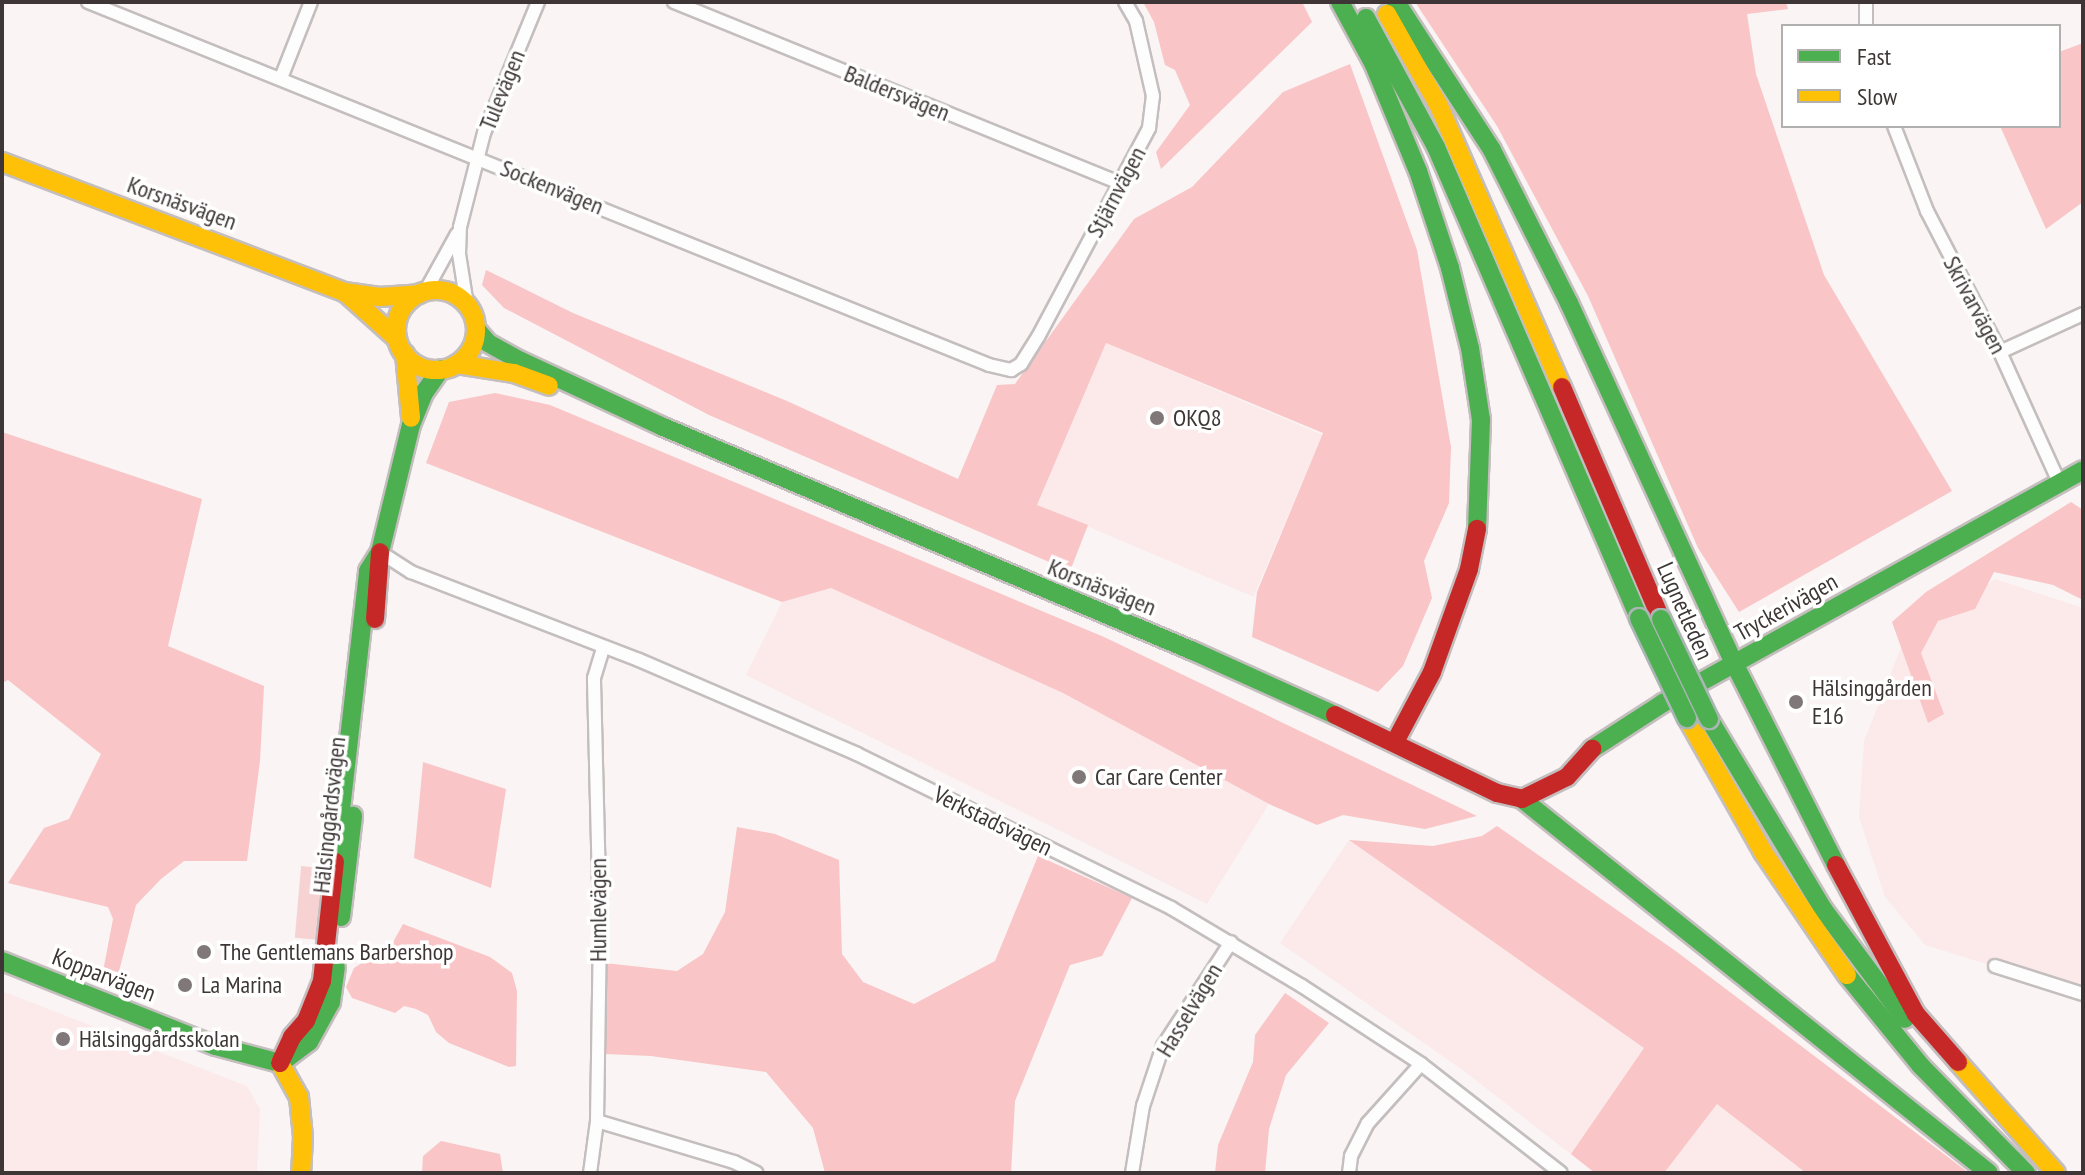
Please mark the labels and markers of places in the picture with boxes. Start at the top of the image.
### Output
place label: OKQ8 [1173,404,1222,432]
marker: OKQ8 [1148,409,1166,427]
place label: Hälsinggården E16 [1812,674,1932,730]
marker: Hälsinggården E16 [1787,693,1805,711]
place label: Car Care Center [1095,763,1222,791]
marker: Car Care Center [1070,768,1088,786]
place label: The Gentlemans Barbershop [220,938,453,966]
marker: The Gentlemans Barbershop [195,943,213,961]
place label: La Marina [201,971,282,999]
marker: La Marina [176,976,194,994]
place label: Hälsinggårdsskolan [79,1025,240,1053]
marker: Hälsinggårdsskolan [54,1030,72,1048]

